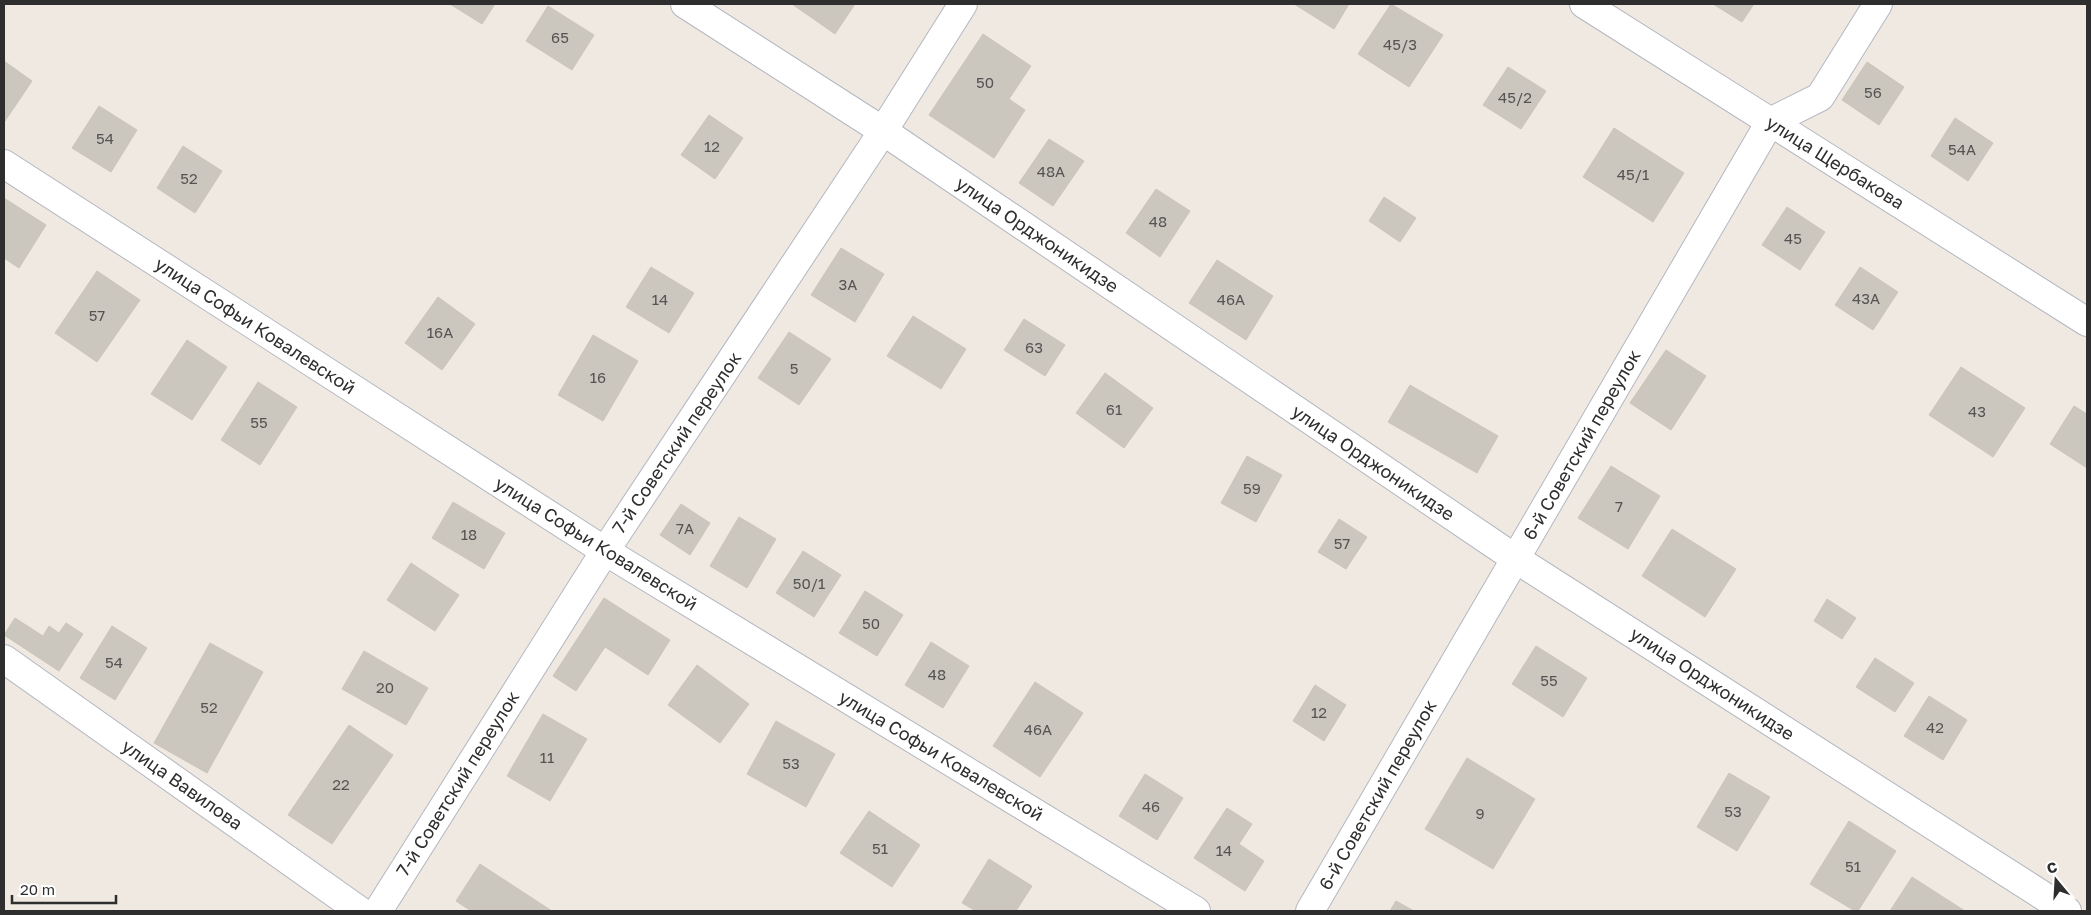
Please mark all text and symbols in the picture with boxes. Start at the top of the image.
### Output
house number: 65 [551,28,569,46]
house number: 45/3 [1383,35,1417,53]
house number: 50 [976,73,994,91]
house number: 56 [1864,83,1882,101]
house number: 45/2 [1498,88,1532,106]
street label: улица Щербакова [1762,111,1909,213]
house number: 54 [96,129,114,147]
house number: 12 [704,137,720,155]
house number: 54А [1948,140,1976,158]
house number: 48А [1037,162,1065,180]
house number: 45/1 [1617,165,1649,183]
house number: 52 [180,169,198,187]
street label: улица Орджоникидзе [952,172,1123,297]
house number: 48 [1149,212,1167,230]
house number: 45 [1784,229,1802,247]
street label: улица Софьи Ковалевской [151,252,360,398]
house number: 3А [839,275,857,293]
house number: 43А [1852,289,1880,307]
house number: 14 [652,290,668,308]
house number: 46А [1217,290,1245,308]
house number: 57 [89,306,105,324]
house number: 16А [427,323,453,341]
house number: 63 [1025,338,1043,356]
street label: 6-й Советский переулок [1518,346,1645,543]
street label: 7-й Советский переулок [607,347,745,537]
house number: 5 [790,359,798,377]
house number: 16 [590,368,606,386]
house number: 61 [1106,400,1122,418]
street label: улица Орджоникидзе [1288,400,1459,525]
house number: 43 [1968,402,1986,420]
house number: 55 [250,413,268,431]
street label: улица Софьи Ковалевской [491,472,702,615]
house number: 59 [1243,479,1261,497]
house number: 7 [1615,497,1623,515]
house number: 7А [676,519,694,537]
house number: 18 [461,525,477,543]
house number: 57 [1334,534,1350,552]
house number: 50/1 [793,574,825,592]
house number: 50 [862,614,880,632]
street label: улица Орджоникидзе [1626,622,1799,745]
house number: 54 [105,653,123,671]
house number: 48 [928,665,946,683]
house number: 55 [1540,671,1558,689]
house number: 20 [376,678,394,696]
street label: улица Софьи Ковалевской [835,685,1048,825]
street label: 7-й Советский переулок [391,687,523,880]
street label: 6-й Советский переулок [1314,696,1441,893]
house number: 52 [200,698,218,716]
house number: 12 [1311,703,1327,721]
house number: 42 [1926,718,1944,736]
house number: 46А [1024,720,1052,738]
street label: улица Вавилова [118,734,247,834]
house number: 11 [540,748,554,766]
house number: 53 [782,754,800,772]
house number: 22 [332,775,350,793]
house number: 46 [1142,797,1160,815]
house number: 53 [1724,802,1742,820]
house number: 9 [1475,804,1485,822]
house number: 51 [872,839,888,857]
house number: 14 [1216,841,1232,859]
north arrow [2031,855,2081,905]
house number: 51 [1845,857,1861,875]
text: С [2044,858,2059,877]
scale bar [12,872,116,904]
text: 20 m [20,880,55,898]

